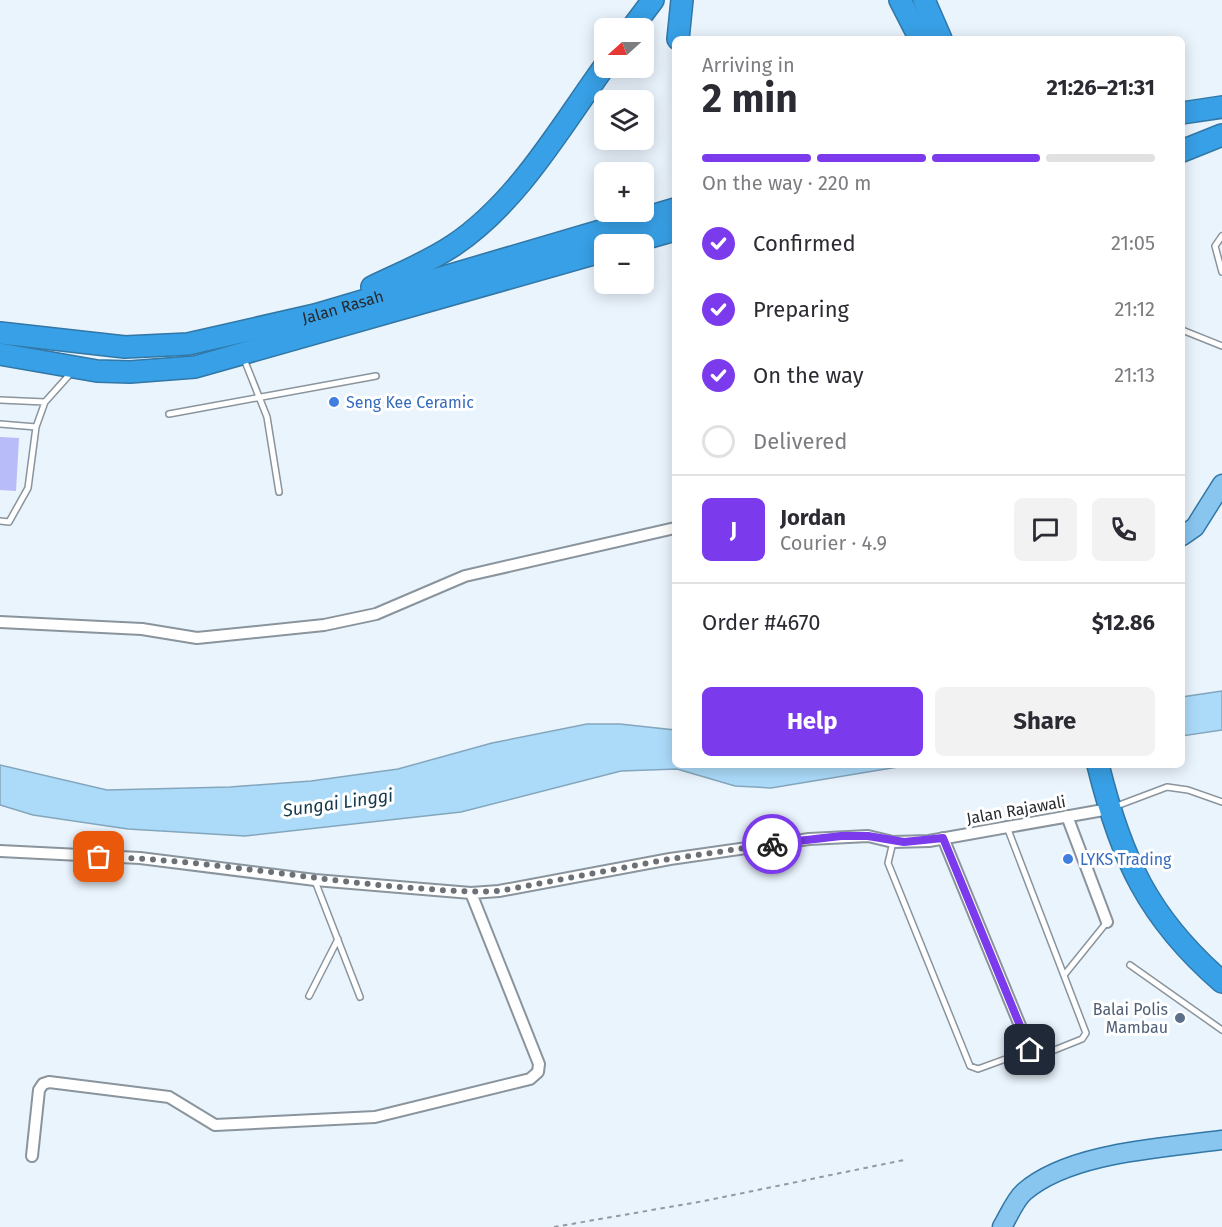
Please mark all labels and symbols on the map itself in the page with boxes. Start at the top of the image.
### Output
north arrow [594,18,654,78]
street label: Jalan Rasah [300,286,386,327]
place label: Seng Kee Ceramic [346,393,474,412]
marker: Seng Kee Ceramic [327,395,341,409]
water label: Sungai Linggi [280,784,395,822]
street label: Jalan Rajawali [965,792,1067,828]
courier [742,814,802,874]
pin [73,831,124,882]
place label: LYKS Trading [1080,850,1172,869]
marker: LYKS Trading [1061,852,1075,866]
place label: Balai Polis Mambau [1093,1000,1168,1037]
marker: Balai Polis Mambau [1173,1011,1187,1025]
pin [1004,1024,1055,1075]

